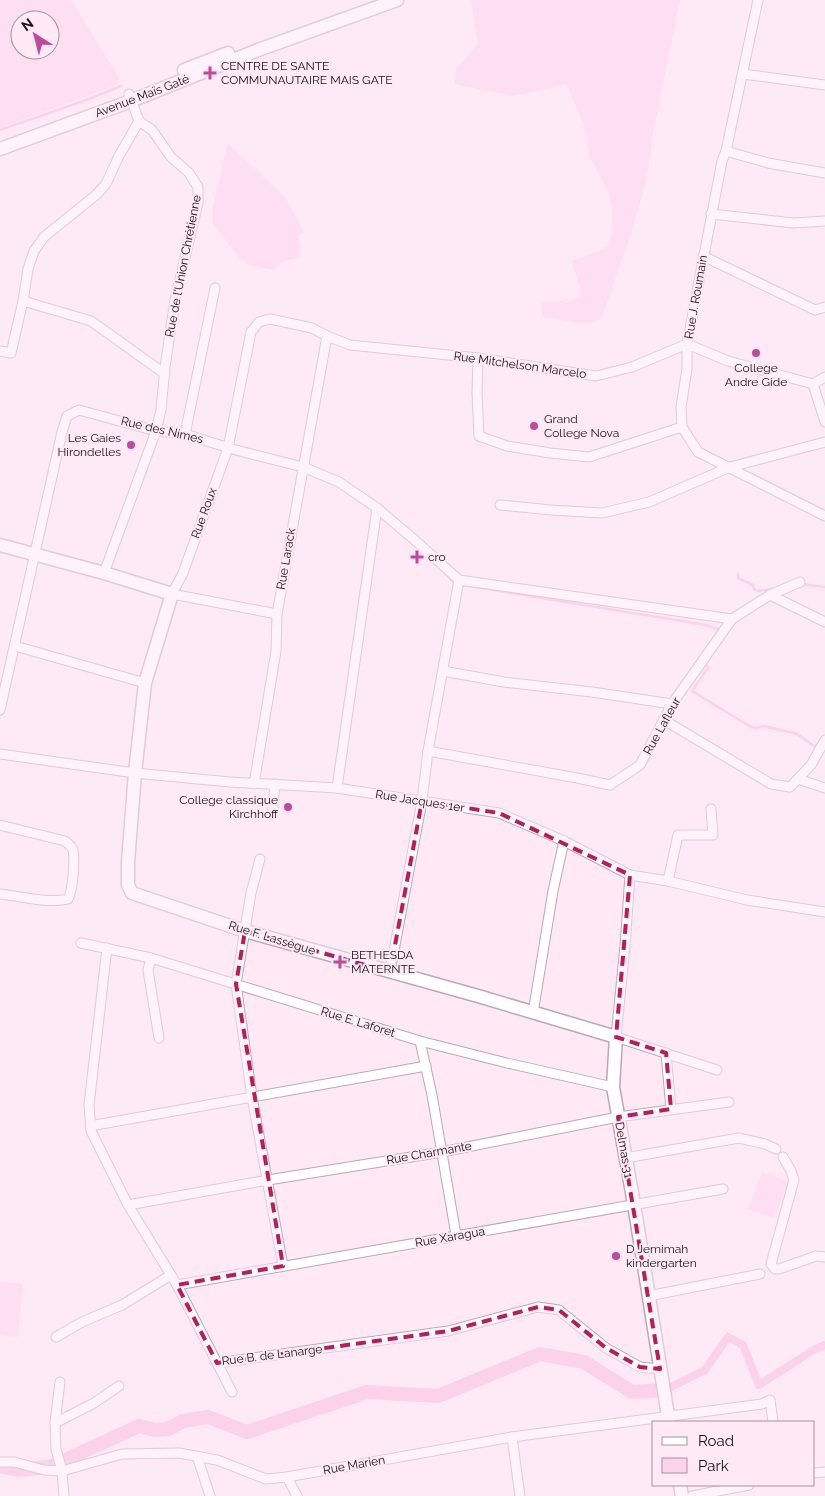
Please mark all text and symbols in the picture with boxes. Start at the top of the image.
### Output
north arrow [10,10,60,60]
text: N [18,15,36,34]
place label: CENTRE DE SANTE COMMUNAUTAIRE MAIS GATE [221,59,393,87]
marker: CENTRE DE SANTE COMMUNAUTAIRE MAIS GATE [203,66,217,80]
street label: Avenue Maïs Gaté [93,72,191,120]
street label: Rue de l'Union Chrétienne [162,194,204,338]
street label: Rue J. Roumain [682,254,710,340]
marker: College Andre Gide [750,347,762,359]
street label: Rue Mitchelson Marcelo [453,349,587,381]
place label: College Andre Gide [725,361,787,389]
place label: Grand College Nova [544,412,619,440]
street label: Rue des Nimes [119,414,205,446]
marker: Grand College Nova [528,420,540,432]
place label: Les Gaies Hirondelles [57,431,121,459]
marker: Les Gaies Hirondelles [125,439,137,451]
street label: Rue Roux [188,486,220,540]
street label: Rue Larack [274,527,298,591]
marker: cro [410,550,424,564]
place label: cro [428,550,446,564]
street label: Rue Lafleur [640,694,684,757]
street label: Rue Jacques 1er [374,787,466,815]
place label: College classique Kirchhoff [179,793,279,821]
marker: College classique Kirchhoff [282,801,294,813]
street label: Rue F. Lassègue [227,918,317,958]
place label: BETHESDA MATERNTE [351,948,415,976]
marker: BETHESDA MATERNTE [333,955,347,969]
street label: Rue E. Laforet [319,1004,397,1040]
street label: Delmas 31 [612,1121,636,1179]
street label: Rue Charmante [385,1139,473,1167]
street label: Rue Xaragua [414,1224,486,1250]
place label: D Jemimah kindergarten [626,1242,697,1270]
marker: D Jemimah kindergarten [610,1250,622,1262]
street label: Rue B. de Lanarge [221,1342,323,1368]
legend [652,1421,815,1486]
text: Road [698,1432,734,1450]
street label: Rue Marien [322,1453,386,1477]
text: Park [698,1457,729,1475]

